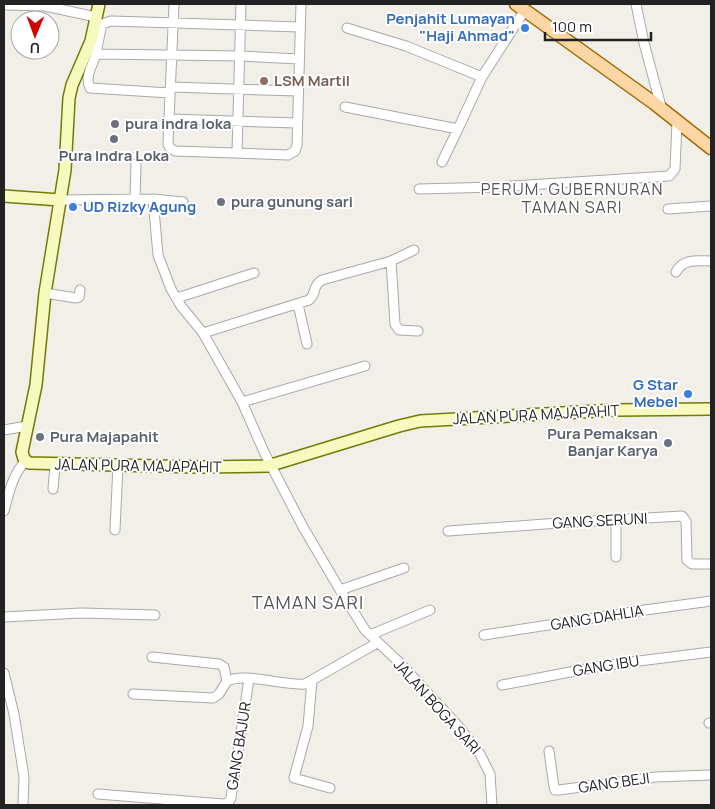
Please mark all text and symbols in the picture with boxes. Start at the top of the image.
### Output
place label: Penjahit Lumayan "Haji Ahmad" [386,8,515,46]
north arrow [10,10,60,60]
scale bar [545,10,651,42]
text: 100 m [552,16,592,37]
marker: Penjahit Lumayan "Haji Ahmad" [519,22,531,34]
text: U [30,39,40,58]
place label: LSM Martil [274,70,350,91]
marker: LSM Martil [258,75,270,87]
place label: pura indra loka [125,113,231,134]
marker: pura indra loka [109,118,121,130]
marker: Pura Indra Loka [108,133,120,145]
place label: Pura Indra Loka [59,145,169,166]
district label: PERUM. GUBERNURAN TAMAN SARI [481,178,663,218]
place label: pura gunung sari [231,191,353,212]
place label: UD Rizky Agung [83,196,196,217]
marker: pura gunung sari [215,196,227,208]
marker: UD Rizky Agung [67,201,79,213]
place label: G Star Mebel [633,374,678,412]
marker: G Star Mebel [682,388,694,400]
street label: JALAN PURA MAJAPAHIT [452,400,620,429]
place label: Pura Pemaksan Banjar Karya [547,423,658,461]
place label: Pura Majapahit [50,426,159,447]
marker: Pura Majapahit [34,431,46,443]
marker: Pura Pemaksan Banjar Karya [662,437,674,449]
street label: JALAN PURA MAJAPAHIT [54,454,222,477]
street label: GANG SERUNI [552,508,648,533]
district label: TAMAN SARI [252,590,364,614]
street label: GANG DAHLIA [549,600,645,635]
street label: GANG IBU [571,650,641,681]
street label: JALAN BOGA SARI [389,655,486,759]
street label: GANG BAJUR [221,700,256,792]
street label: GANG BEJI [577,767,651,798]

